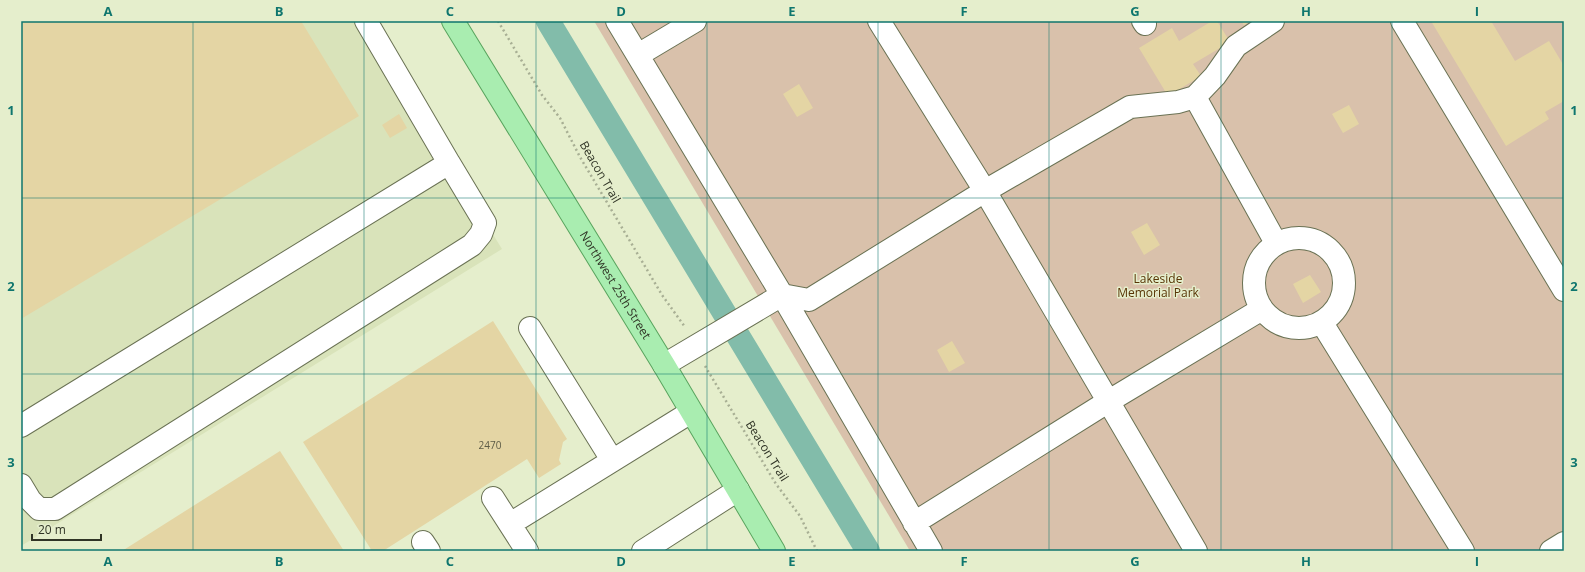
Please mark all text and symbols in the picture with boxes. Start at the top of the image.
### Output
text: A [104,2,113,20]
text: B [275,2,284,20]
text: C [446,2,454,20]
text: D [616,2,626,20]
text: E [788,2,796,20]
text: F [960,2,968,20]
text: G [1130,2,1140,20]
text: H [1301,2,1311,20]
text: I [1475,2,1479,20]
text: 1 [7,101,15,119]
text: 1 [1570,101,1578,119]
street label: Beacon Trail [576,138,625,206]
street label: Northwest 25th Street [576,228,655,342]
park label: Lakeside Memorial Park [1117,270,1200,301]
text: 2 [7,277,15,295]
text: 2 [1570,277,1578,295]
street label: Beacon Trail [742,417,793,484]
house number: 2470 [479,438,502,452]
text: 3 [7,453,15,471]
text: 3 [1570,453,1578,471]
scale bar [32,516,101,542]
text: 20 m [38,521,66,538]
text: A [104,552,113,570]
text: B [275,552,284,570]
text: C [446,552,454,570]
text: D [616,552,626,570]
text: E [788,552,796,570]
text: F [960,552,968,570]
text: G [1130,552,1140,570]
text: H [1301,552,1311,570]
text: I [1475,552,1479,570]

